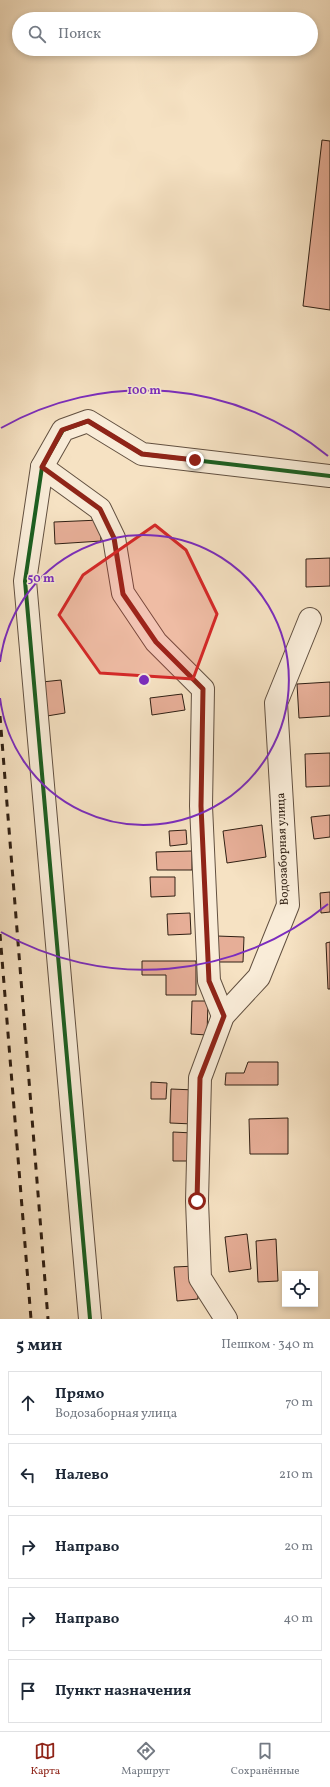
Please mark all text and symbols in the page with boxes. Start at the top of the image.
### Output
search box [12,12,318,56]
icon: search [26,23,48,45]
text: Поиск [58,24,101,45]
text: 100 m [127,383,161,399]
route end [186,451,204,469]
text: 50 m [27,571,55,587]
centre of rings [137,673,151,687]
street label: Водозаборная улица [273,792,293,906]
route start [188,1192,206,1210]
map controls [282,1271,318,1307]
button: locate [282,1271,318,1307]
text: 5 мин [16,1334,62,1357]
text: Пешком · 340 m [221,1336,314,1354]
text: Прямо [55,1384,104,1405]
icon: ahead [17,1392,39,1414]
text: 70 m [285,1394,313,1412]
text: Водозаборная улица [55,1405,177,1423]
icon: left [17,1464,39,1486]
text: Налево [55,1465,109,1486]
text: 210 m [279,1466,313,1484]
icon: right [17,1536,39,1558]
text: Направо [55,1537,119,1558]
text: 20 m [284,1538,313,1556]
icon: right [17,1608,39,1630]
text: Направо [55,1609,119,1630]
text: 40 m [284,1610,313,1628]
icon: arrive [17,1680,39,1702]
text: Пункт назначения [55,1681,191,1702]
tab: Карта [30,1740,60,1779]
tab: Маршрут [121,1740,170,1779]
tab: Сохранённые [231,1740,299,1779]

